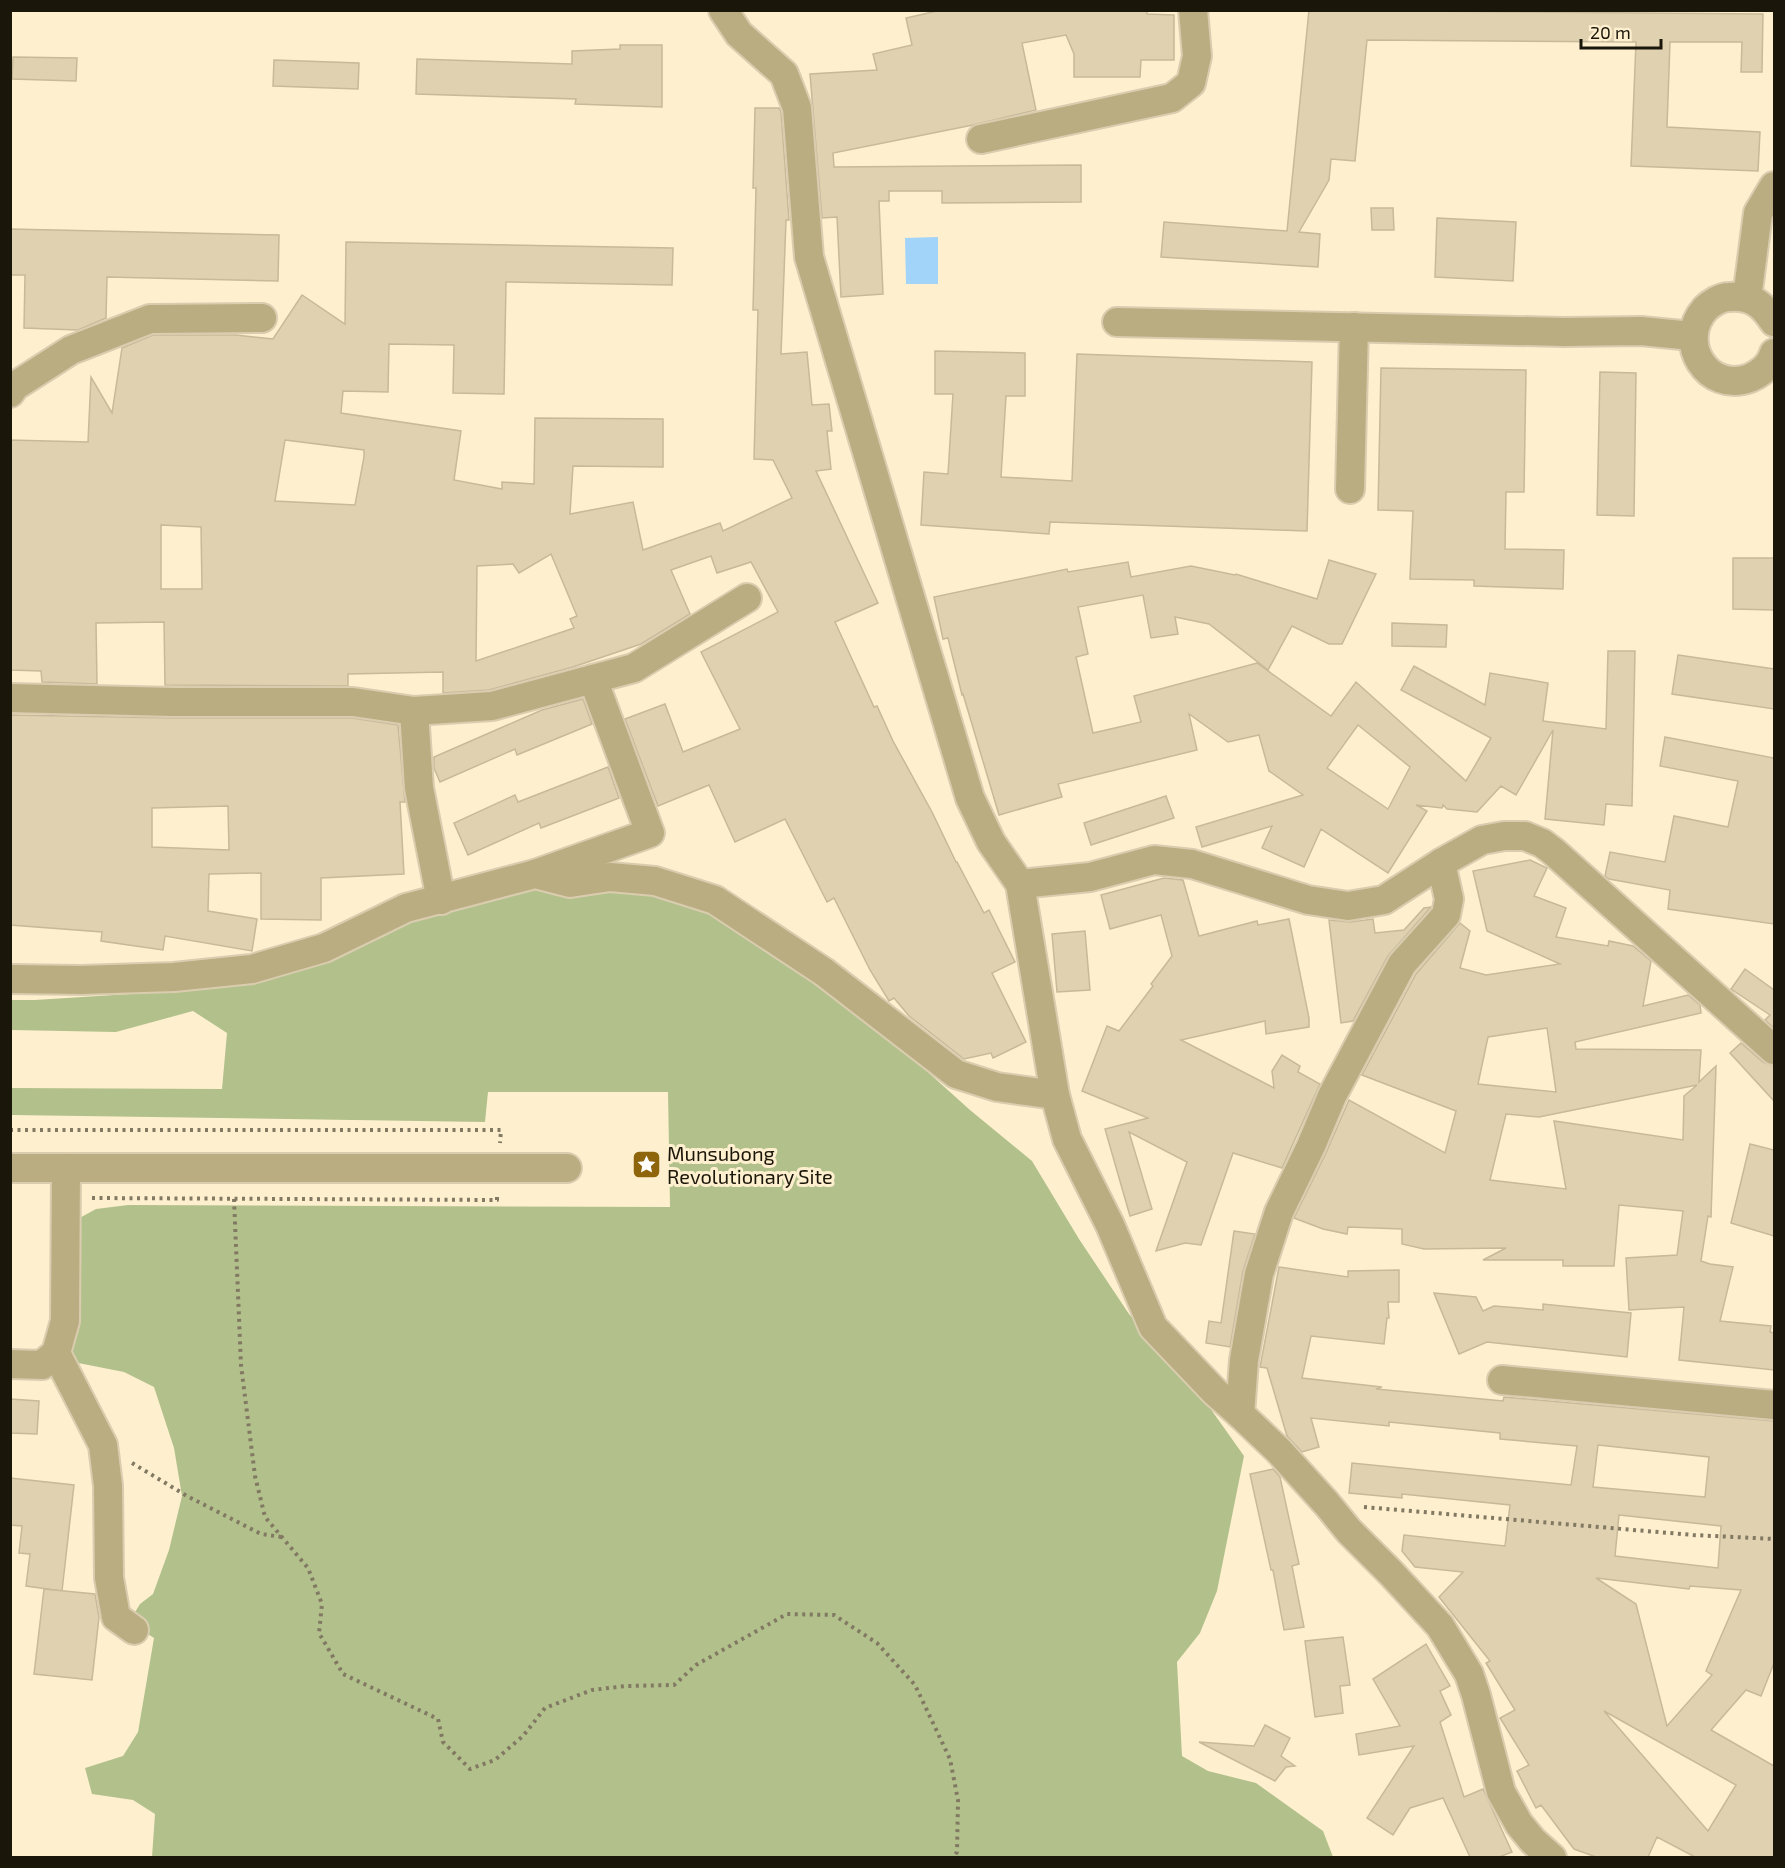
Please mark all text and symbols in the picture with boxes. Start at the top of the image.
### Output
scale bar [1581,12,1660,50]
text: 20 m [1590,21,1631,43]
place label: Munsubong Revolutionary Site [667,1141,833,1188]
place icon: Munsubong Revolutionary Site [630,1149,662,1181]

